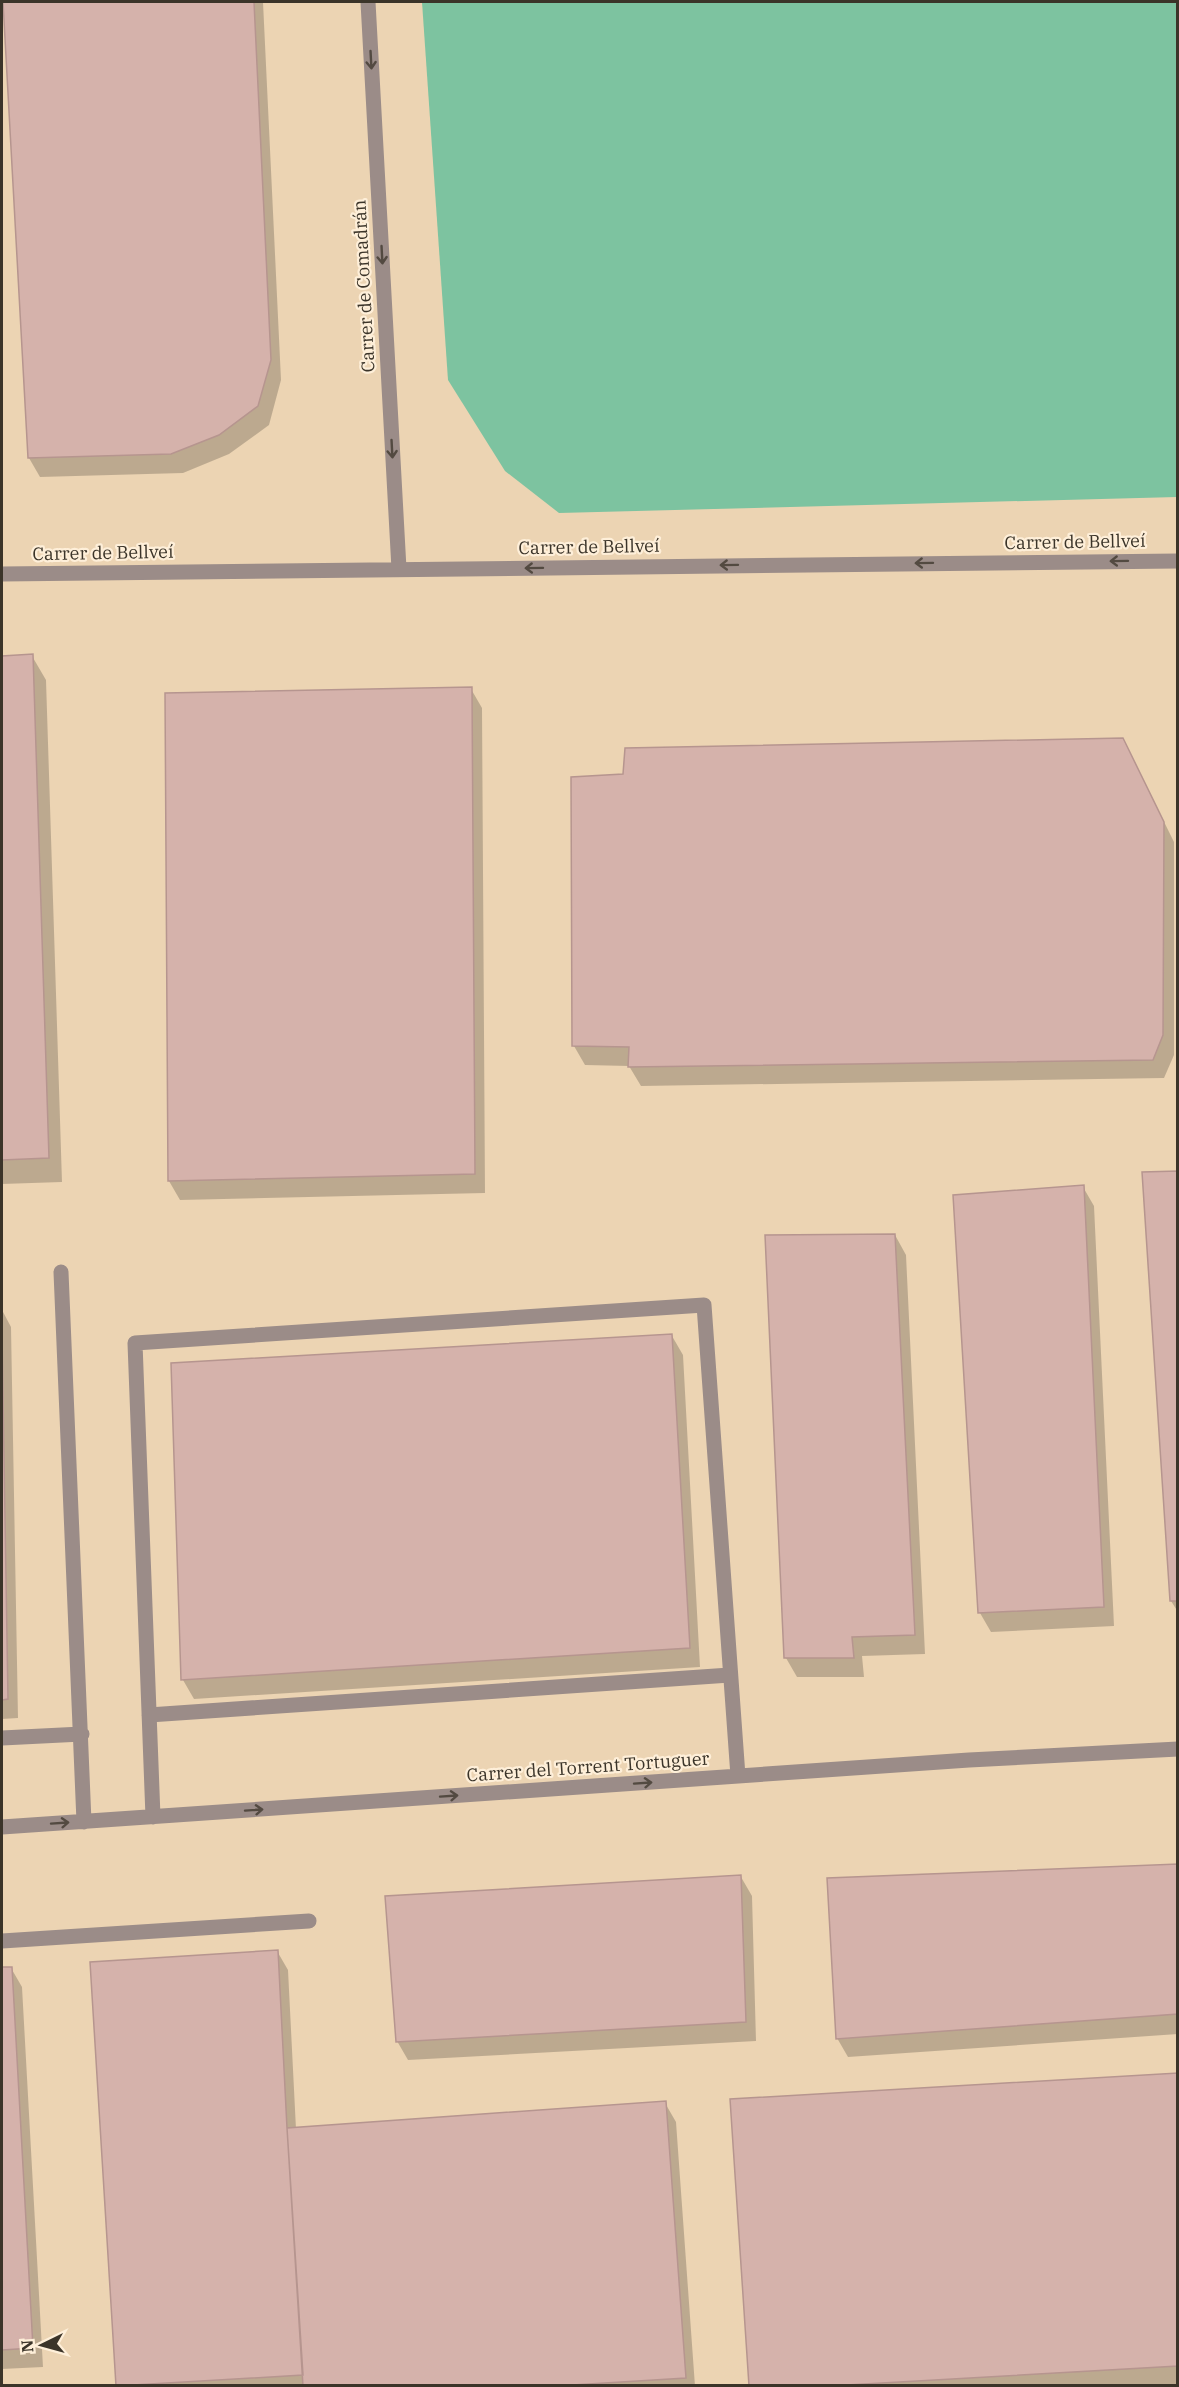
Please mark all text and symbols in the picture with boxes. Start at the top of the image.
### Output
one-way arrow [366,49,377,69]
street label: Carrer de Comadrán [347,199,380,373]
one-way arrow [376,244,387,264]
one-way arrow [387,439,398,459]
street label: Carrer de Bellveí [1004,529,1146,554]
street label: Carrer de Bellveí [518,534,660,559]
street label: Carrer de Bellveí [32,540,174,565]
one-way arrow [1110,556,1130,567]
one-way arrow [915,558,935,569]
one-way arrow [720,560,740,571]
one-way arrow [525,562,545,573]
street label: Carrer del Torrent Tortuguer [466,1747,710,1786]
one-way arrow [633,1777,653,1788]
one-way arrow [438,1791,458,1802]
one-way arrow [244,1804,264,1815]
one-way arrow [49,1817,69,1828]
north arrow [12,2315,72,2375]
text: N [17,2339,38,2353]

